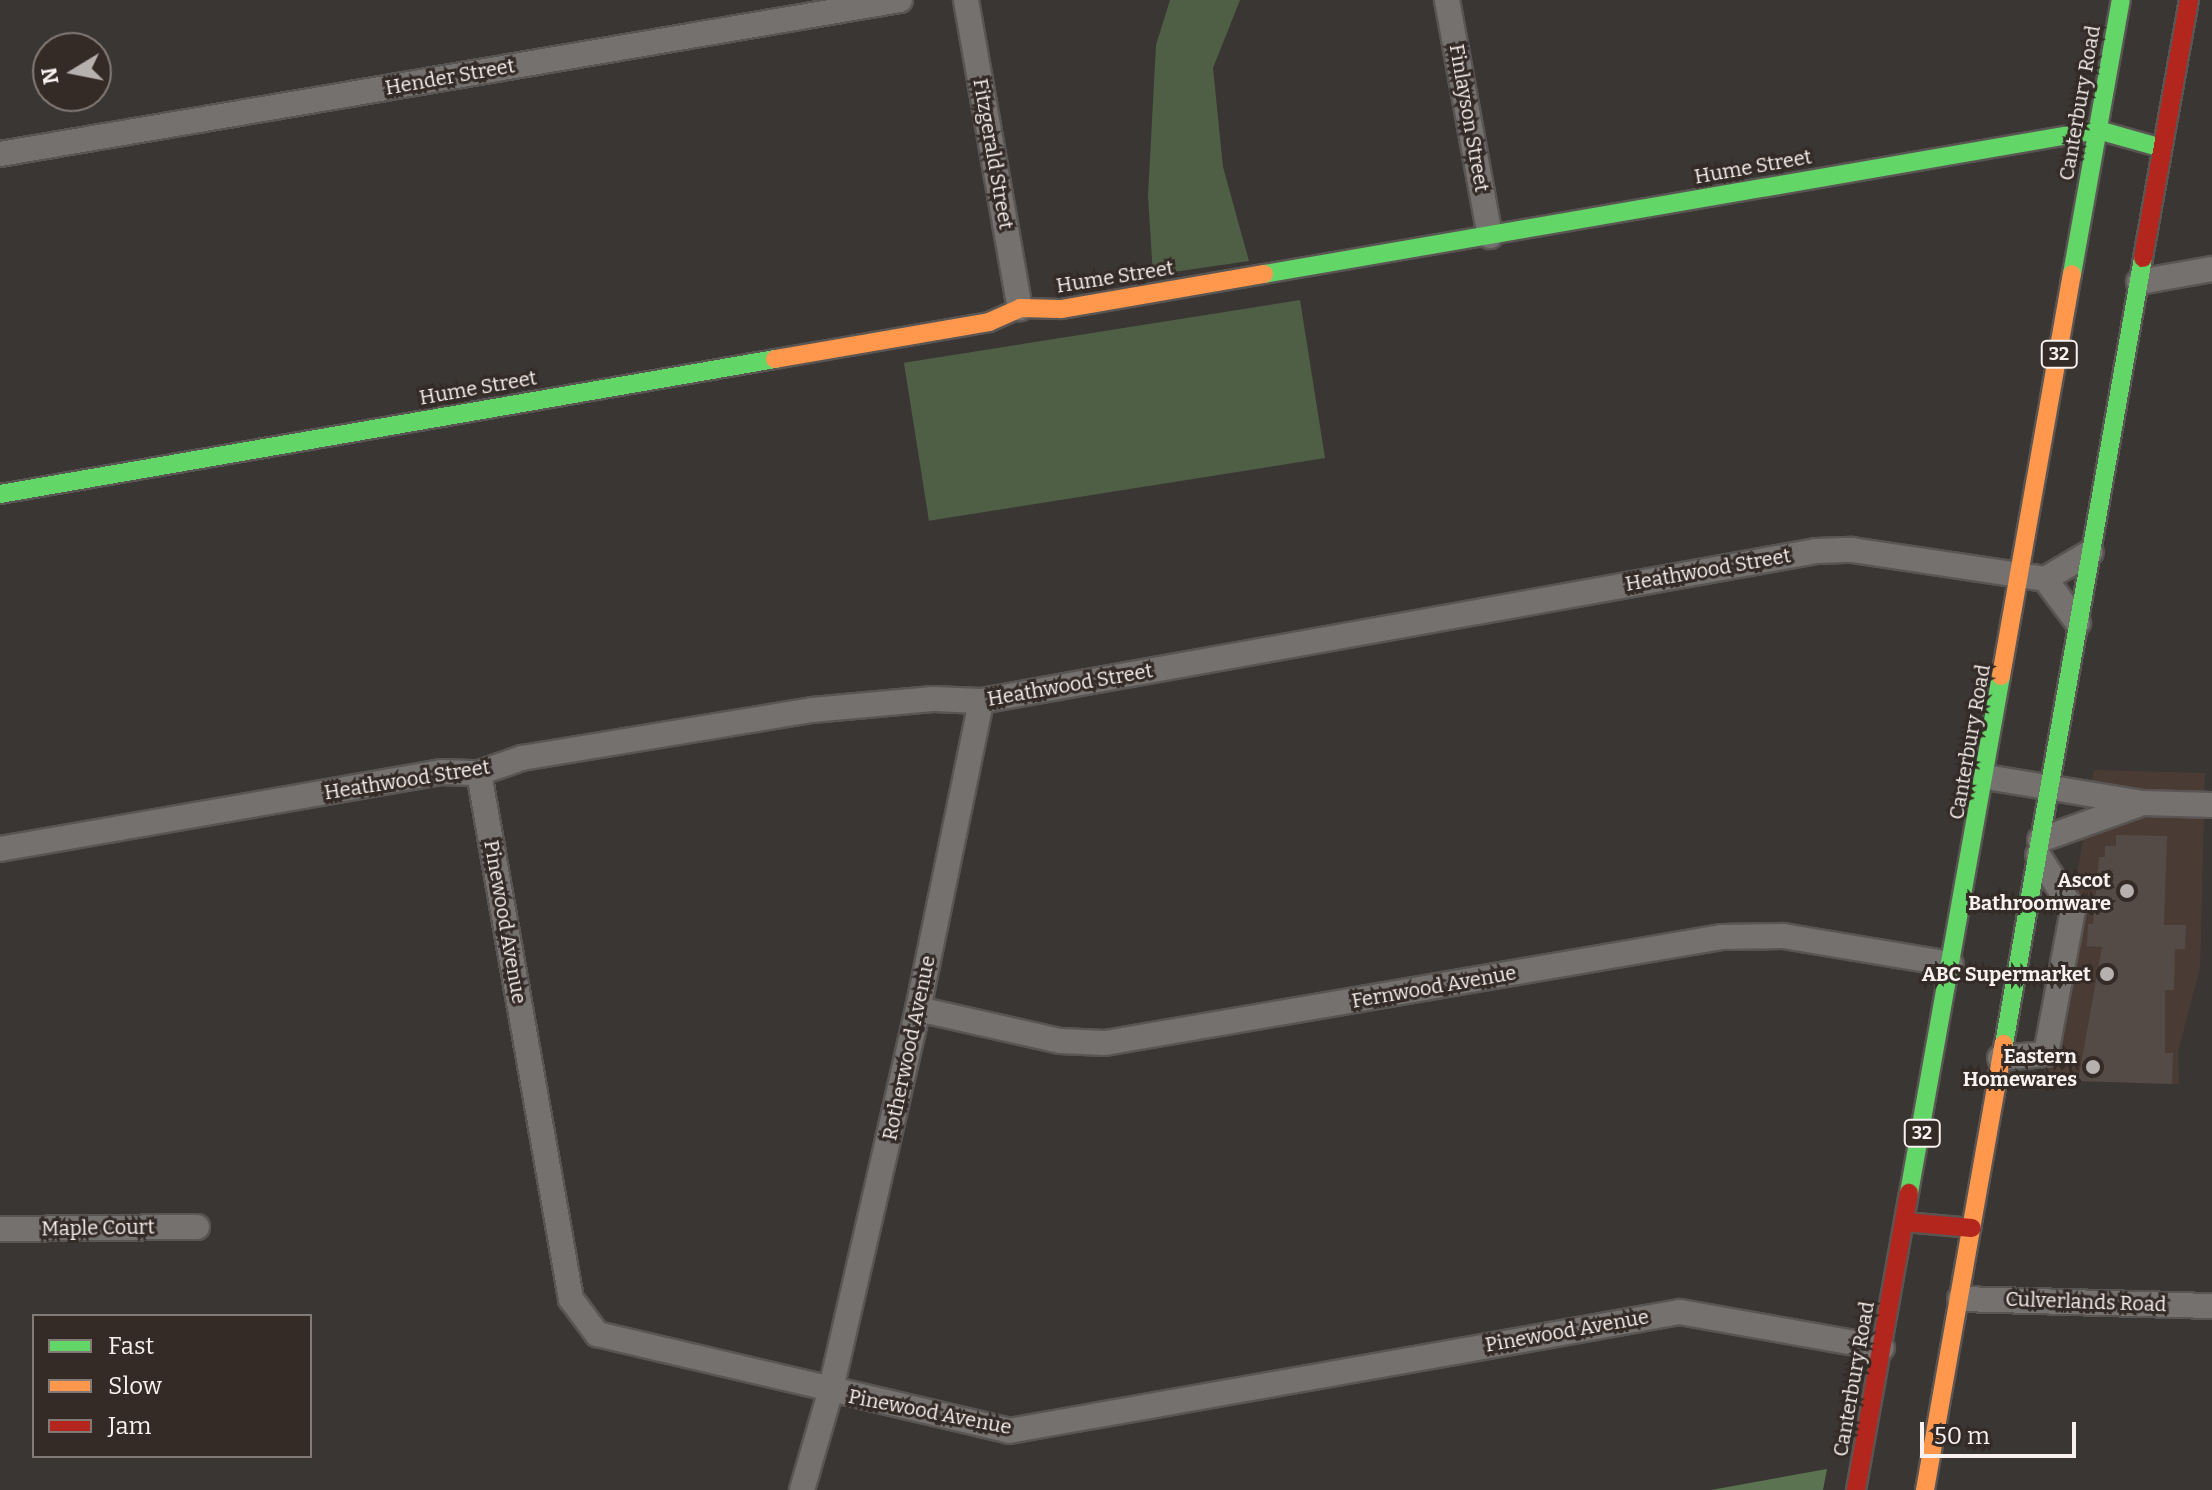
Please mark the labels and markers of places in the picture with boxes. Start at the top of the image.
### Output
place label: Ascot Bathroomware [1968,868,2111,915]
marker: Ascot Bathroomware [2118,882,2136,900]
place label: ABC Supermarket [1922,962,2091,986]
marker: ABC Supermarket [2098,965,2116,983]
place label: Eastern Homewares [1963,1044,2077,1091]
marker: Eastern Homewares [2084,1058,2102,1076]

